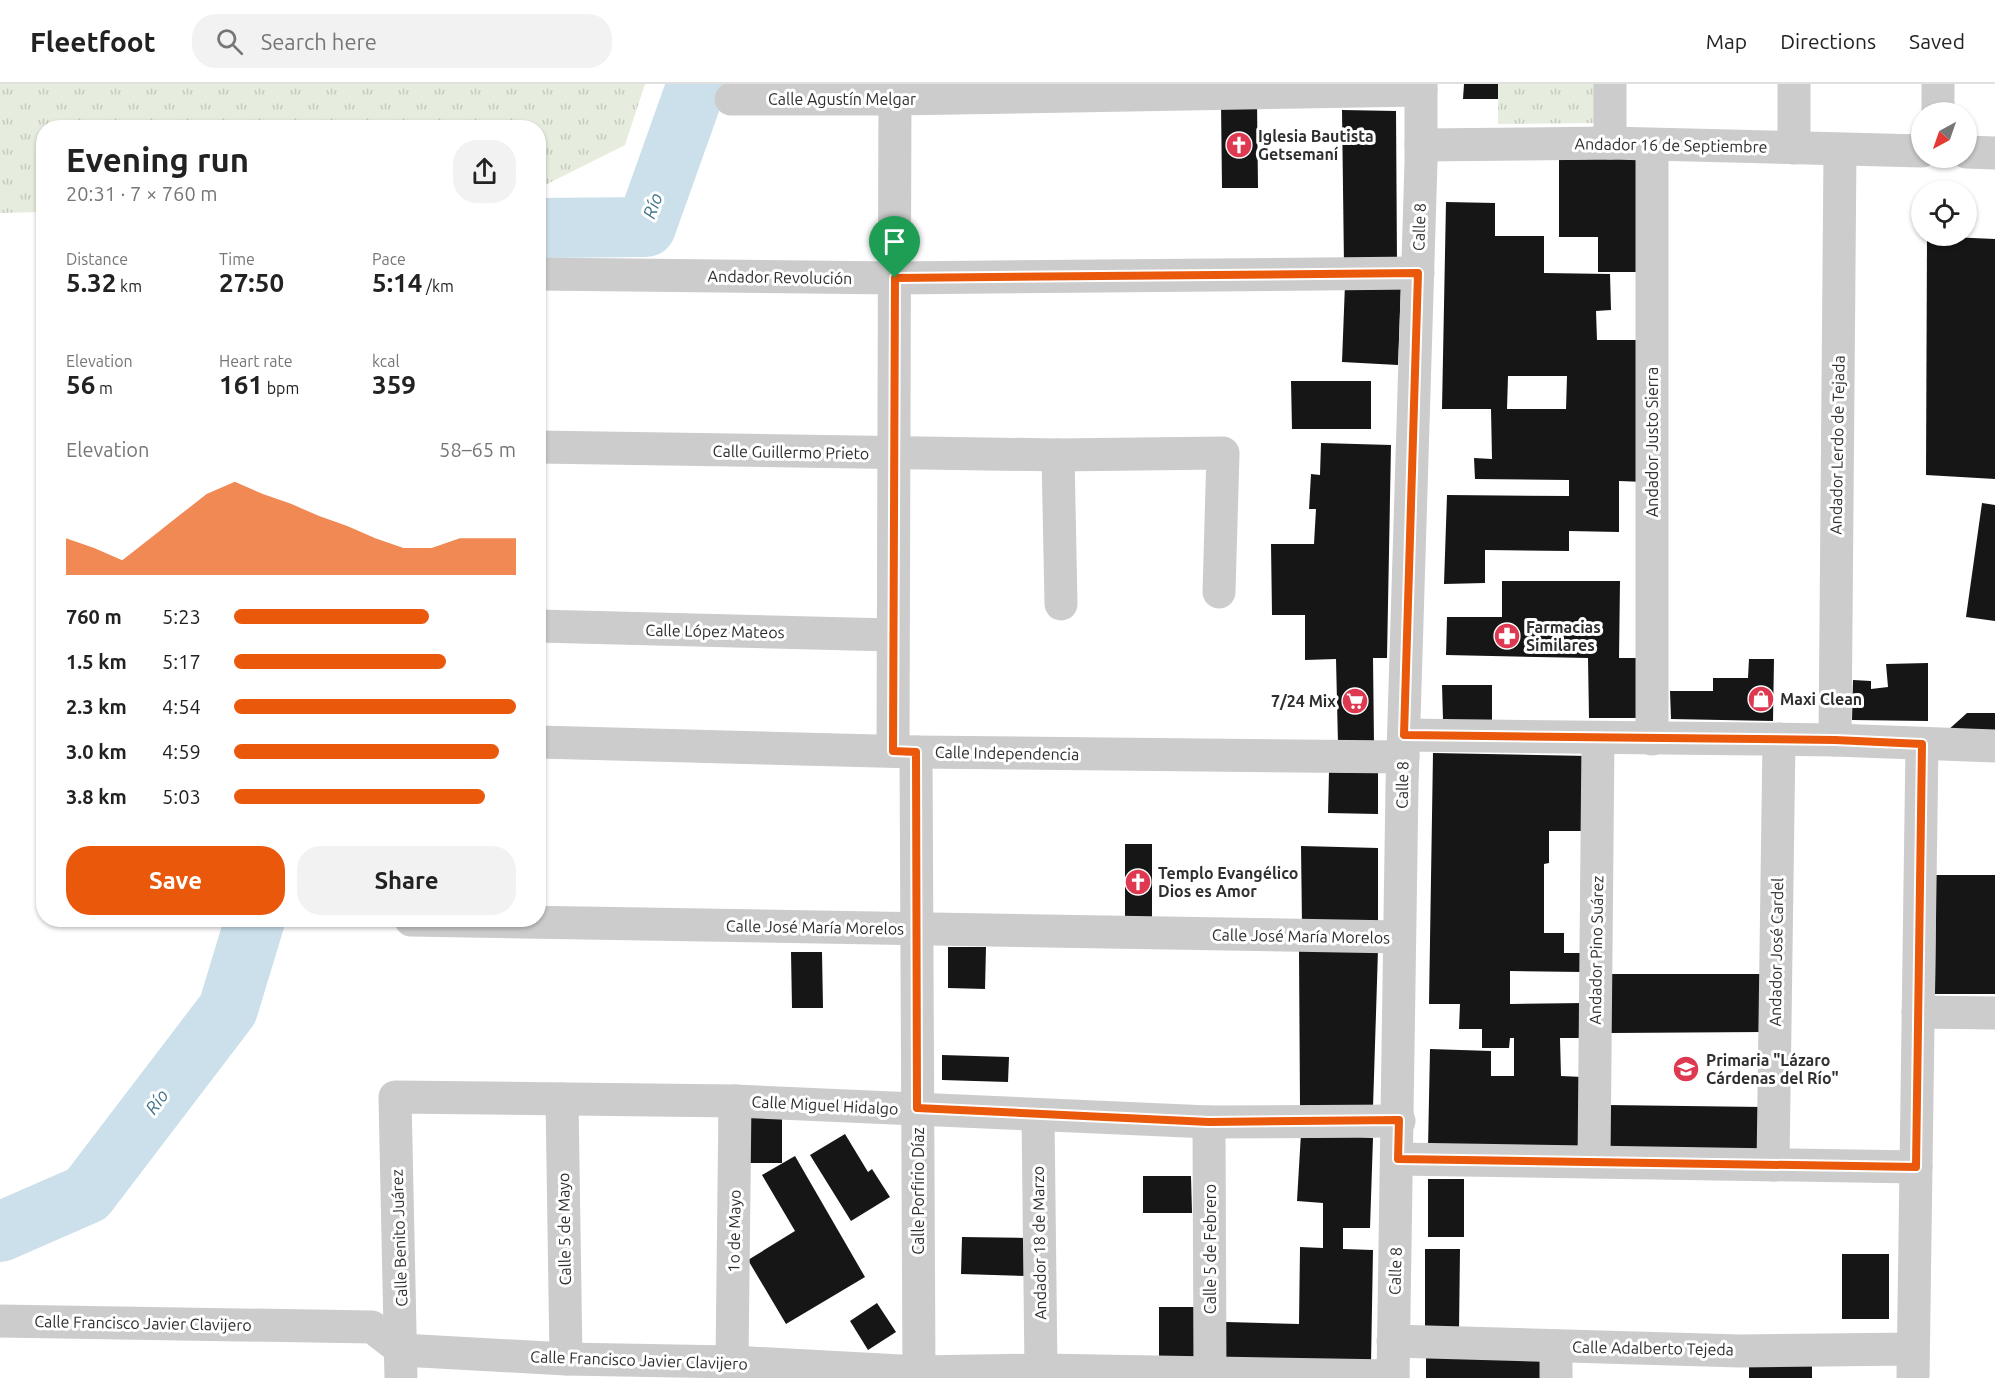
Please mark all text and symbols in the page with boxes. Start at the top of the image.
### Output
search box [192,14,612,68]
icon: search [213,25,246,58]
text: Fleetfoot [30,26,156,57]
text: Search here [261,29,377,54]
text: Map [1706,29,1747,53]
text: Directions [1780,29,1876,53]
text: Saved [1909,29,1965,53]
street label: Calle Agustín Melgar [768,90,916,108]
north arrow [1911,102,1977,168]
map controls [1911,102,1977,246]
place label: Iglesia Bautista Getsemaní [1258,127,1374,163]
church icon: Iglesia Bautista Getsemaní [1224,130,1254,160]
street label: Andador 16 de Septiembre [1574,134,1768,156]
button: share [453,140,516,203]
text: Evening run [66,141,249,178]
button: locate [1911,180,1977,246]
text: 20:31 · 7 × 760 m [66,182,218,205]
water label: Río [638,190,666,221]
street label: Calle 8 [1409,203,1429,251]
pin [869,216,920,278]
icon: arrive [878,225,911,258]
text: Distance [66,250,128,268]
text: Time [219,250,255,268]
text: Pace [372,250,406,268]
street label: Andador Revolución [708,267,852,287]
text: 5.32 [66,268,116,297]
text: 27:50 [219,268,284,297]
text: 5:14 [372,268,422,297]
text: km [116,277,142,295]
text: /km [422,277,454,295]
text: Elevation [66,352,133,370]
text: Heart rate [219,352,293,370]
text: kcal [372,352,400,370]
street label: Andador Lerdo de Tejada [1826,355,1848,535]
street label: Andador Justo Sierra [1643,367,1661,517]
text: 56 [66,370,95,399]
text: 161 [219,370,263,399]
text: 359 [372,370,416,399]
text: m [95,379,113,397]
text: bpm [263,379,299,397]
text: Elevation [66,438,149,461]
text: 58–65 m [439,438,516,461]
street label: Calle Guillermo Prieto [713,442,869,462]
text: 760 m [66,605,122,628]
text: 5:23 [162,605,201,628]
place label: Farmacias Similares [1526,618,1601,654]
street label: Calle López Mateos [645,621,785,641]
pharmacy icon: Farmacias Similares [1492,621,1522,651]
text: 1.5 km [66,650,127,673]
text: 5:17 [162,650,201,673]
shop icon: Maxi Clean [1746,684,1776,714]
supermarket icon: 7/24 Mix [1340,686,1370,716]
place label: Maxi Clean [1780,690,1862,708]
place label: 7/24 Mix [1271,692,1336,710]
text: 2.3 km [66,695,127,718]
text: 4:54 [162,695,201,718]
text: 3.0 km [66,740,127,763]
text: 4:59 [162,740,201,763]
street label: Calle Independencia [935,743,1079,763]
street label: Calle 8 [1393,761,1411,809]
text: 3.8 km [66,785,127,808]
text: 5:03 [162,785,201,808]
button: Save [66,846,285,915]
button: Share [297,846,516,915]
place label: Templo Evangélico Dios es Amor [1158,864,1298,900]
church icon: Templo Evangélico Dios es Amor [1123,867,1153,897]
street label: Andador Pino Suárez [1586,875,1606,1025]
street label: Andador José Cardel [1766,877,1786,1027]
street label: Calle José María Morelos [726,916,904,938]
street label: Calle José María Morelos [1212,925,1390,947]
place label: Primaria "Lázaro Cárdenas del Río" [1706,1051,1839,1087]
school or university icon: Primaria "Lázaro Cárdenas del Río" [1671,1054,1701,1084]
water label: Río [141,1085,172,1117]
street label: Calle Miguel Hidalgo [751,1092,899,1118]
street label: Calle Porfirio Díaz [909,1127,927,1255]
street label: Andador 18 de Marzo [1029,1166,1049,1320]
street label: Calle Benito Juárez [388,1169,410,1307]
street label: Calle 5 de Mayo [554,1173,574,1285]
street label: Calle 5 de Febrero [1201,1184,1219,1314]
street label: 1o de Mayo [724,1189,744,1273]
street label: Calle 8 [1385,1247,1405,1295]
street label: Calle Francisco Javier Clavijero [34,1312,252,1334]
street label: Calle Adalberto Tejeda [1572,1338,1734,1358]
street label: Calle Francisco Javier Clavijero [530,1347,748,1373]

